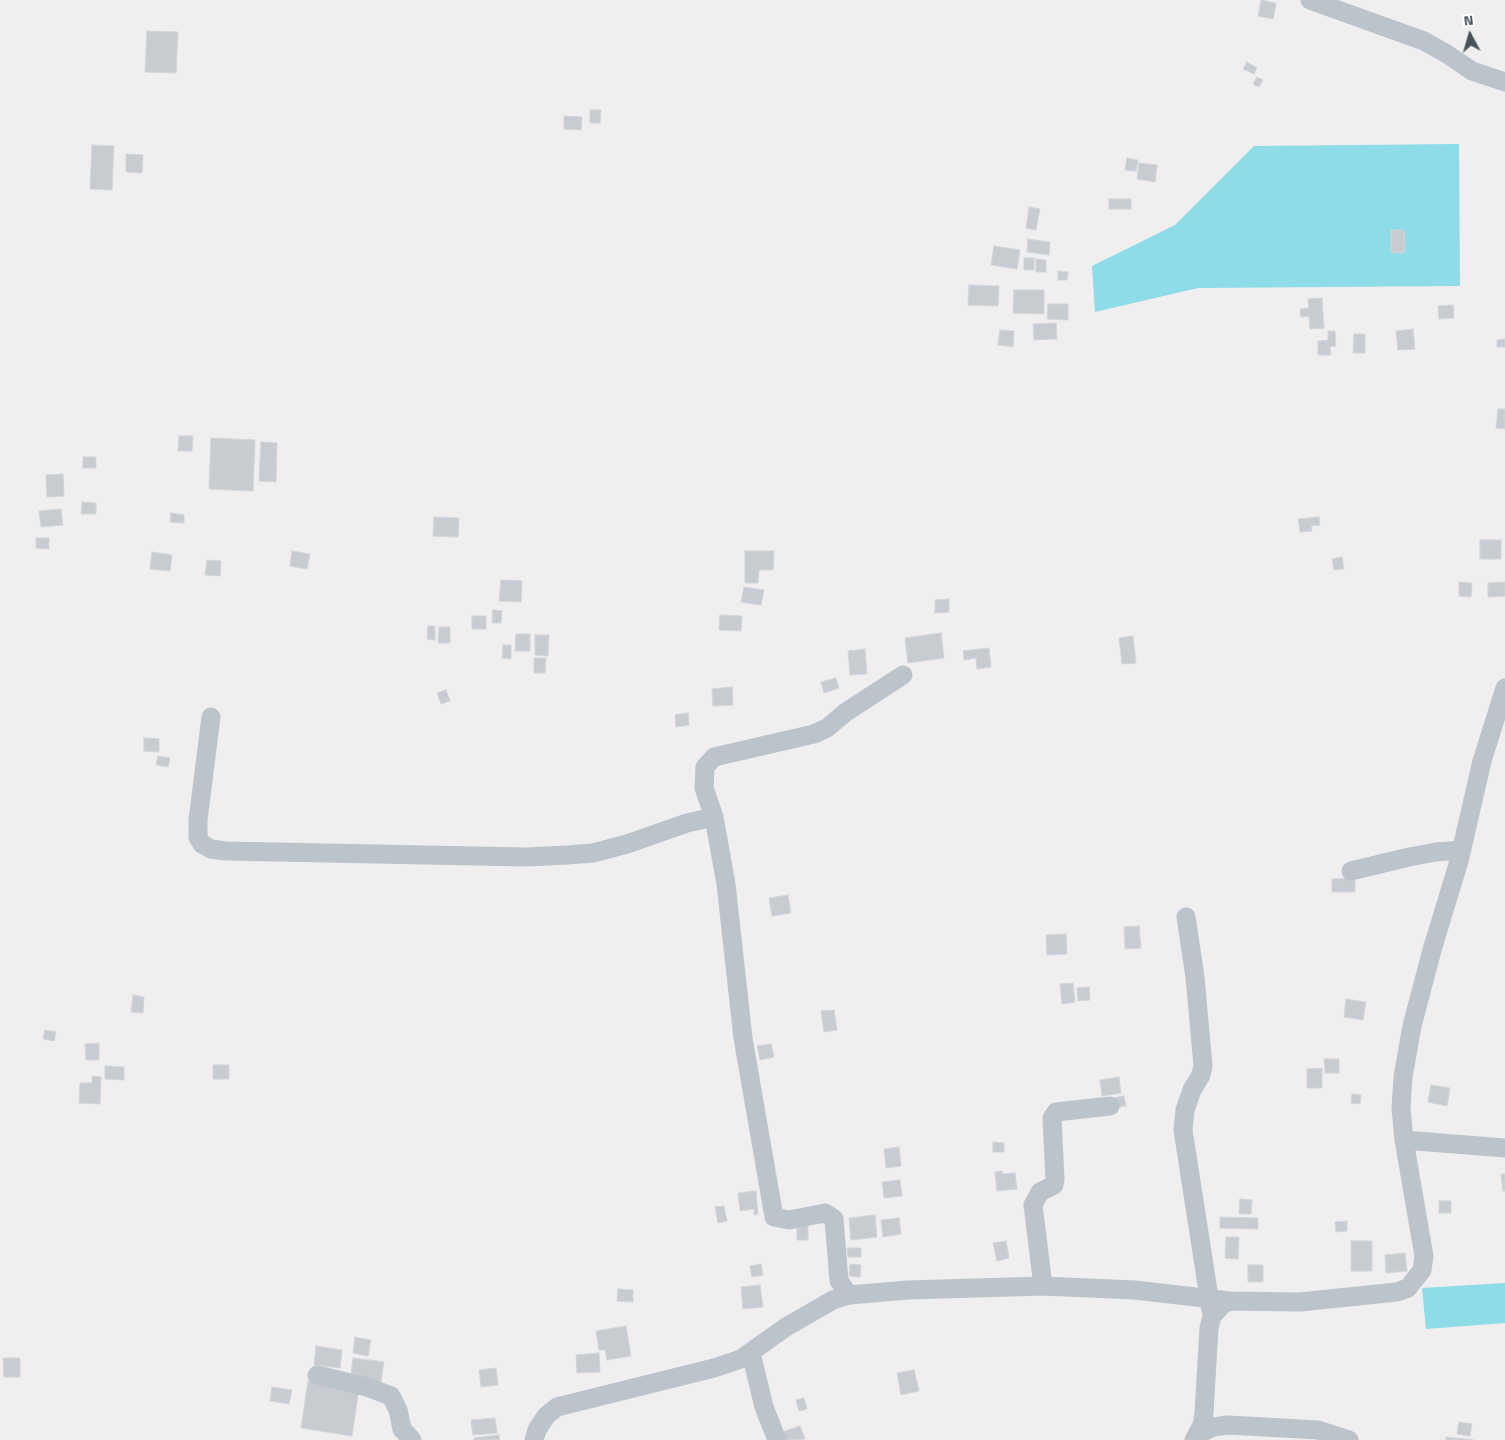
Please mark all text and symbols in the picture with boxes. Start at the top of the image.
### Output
text: N [1462,9,1474,31]
north arrow [1445,10,1495,60]

